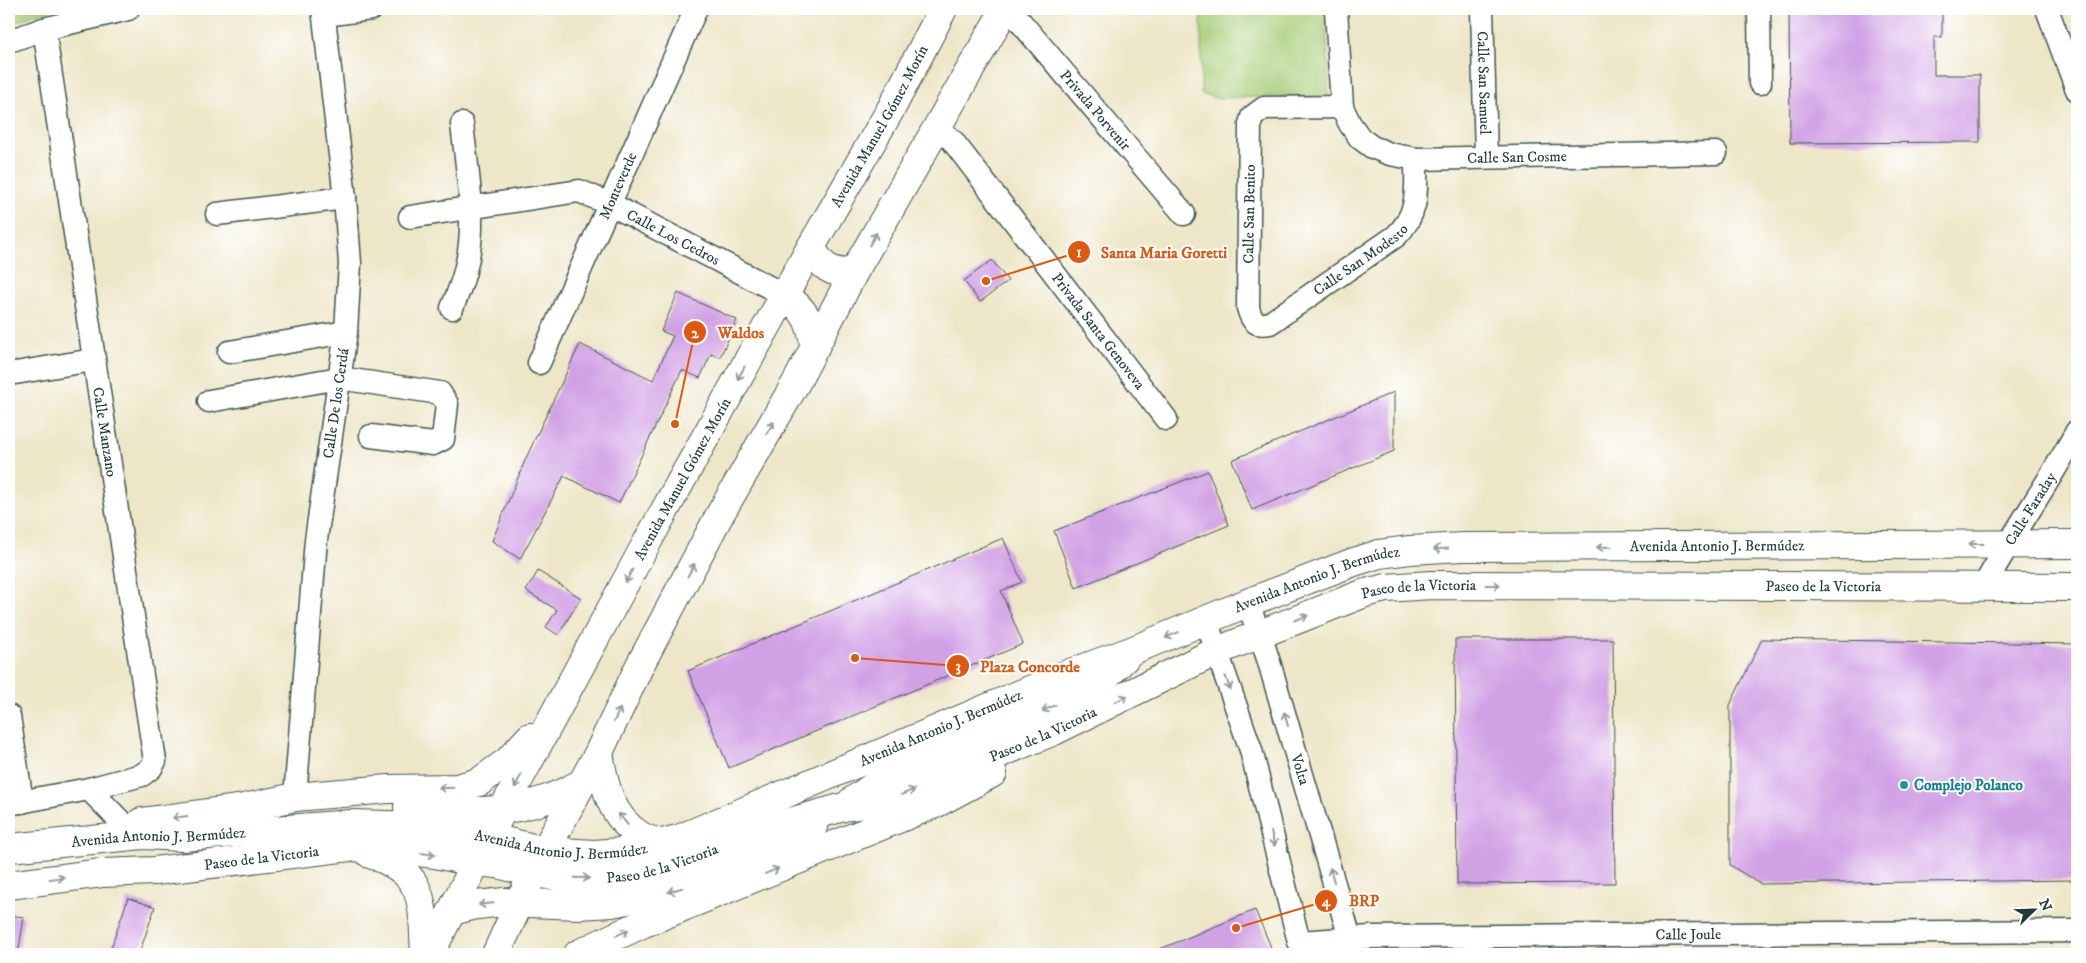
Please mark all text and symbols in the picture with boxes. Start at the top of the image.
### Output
street label: Calle San Samuel [1473,31,1494,135]
street label: Avenida Manuel Gómez Morín [827,42,933,211]
street label: Privada Porvenir [1056,66,1135,155]
street label: Calle San Cosme [1467,147,1567,168]
street label: Monteverde [595,149,641,222]
street label: Calle San Benito [1239,164,1260,264]
street label: Calle Los Cedros [623,205,723,270]
street label: Calle San Modesto [1310,220,1413,300]
one-way arrow [868,233,878,247]
callout: Santa Maria Goretti [1066,236,1237,267]
text: 1 [1076,243,1082,262]
text: Santa Maria Goretti [1101,243,1227,263]
street label: Privada Santa Genoveva [1047,269,1149,394]
callout: Waldos [683,317,774,348]
text: Waldos [717,323,765,343]
text: 2 [691,324,699,343]
street label: Calle De los Cerdá [319,346,354,460]
one-way arrow [736,365,745,380]
street label: Calle Manzano [88,386,121,478]
street label: Avenida Manuel Gómez Morín [630,394,735,564]
one-way arrow [766,421,775,436]
street label: Calle Faraday [2001,468,2061,549]
street label: Avenida Antonio J. Bermúdez [1630,536,1805,556]
one-way arrow [1968,539,1984,549]
street label: Avenida Antonio J. Bermúdez [1231,542,1402,617]
one-way arrow [1596,542,1612,552]
one-way arrow [1433,544,1449,553]
one-way arrow [687,563,696,578]
one-way arrow [624,569,634,584]
street label: Paseo de la Victoria [1359,576,1477,604]
street label: Paseo de la Victoria [1765,577,1882,596]
one-way arrow [1484,580,1501,590]
one-way arrow [1293,613,1308,622]
one-way arrow [1164,631,1179,640]
callout: Plaza Concorde [945,650,1090,681]
text: 3 [955,657,961,676]
text: Plaza Concorde [980,657,1080,677]
one-way arrow [1224,675,1233,690]
street label: Avenida Antonio J. Bermúdez [857,685,1026,771]
one-way arrow [1113,693,1128,703]
street label: Paseo de la Victoria [987,702,1101,767]
one-way arrow [1042,704,1057,714]
one-way arrow [613,708,622,723]
one-way arrow [1281,711,1291,727]
street label: Volta [1286,751,1314,788]
one-way arrow [513,773,523,788]
place label: Complejo Polanco [1914,776,2024,795]
marker: Complejo Polanco [1898,779,1910,791]
one-way arrow [438,783,454,793]
one-way arrow [900,786,915,796]
one-way arrow [173,812,189,822]
one-way arrow [618,813,629,826]
street label: Avenida Antonio J. Bermúdez [70,823,247,852]
street label: Avenida Antonio J. Bermúdez [473,826,650,864]
one-way arrow [1269,830,1278,846]
street label: Paseo de la Victoria [605,840,721,888]
street label: Paseo de la Victoria [203,842,321,875]
one-way arrow [419,849,435,859]
one-way arrow [764,865,779,875]
one-way arrow [1326,867,1336,883]
one-way arrow [49,873,65,883]
one-way arrow [574,873,590,883]
one-way arrow [667,885,683,895]
callout: BRP [1314,885,1389,916]
north arrow [2008,886,2058,936]
text: BRP [1349,891,1380,911]
text: 4 [1321,892,1332,911]
text: N [2035,897,2056,915]
one-way arrow [479,899,495,909]
street label: Calle Joule [1655,925,1721,945]
one-way arrow [614,928,629,937]

